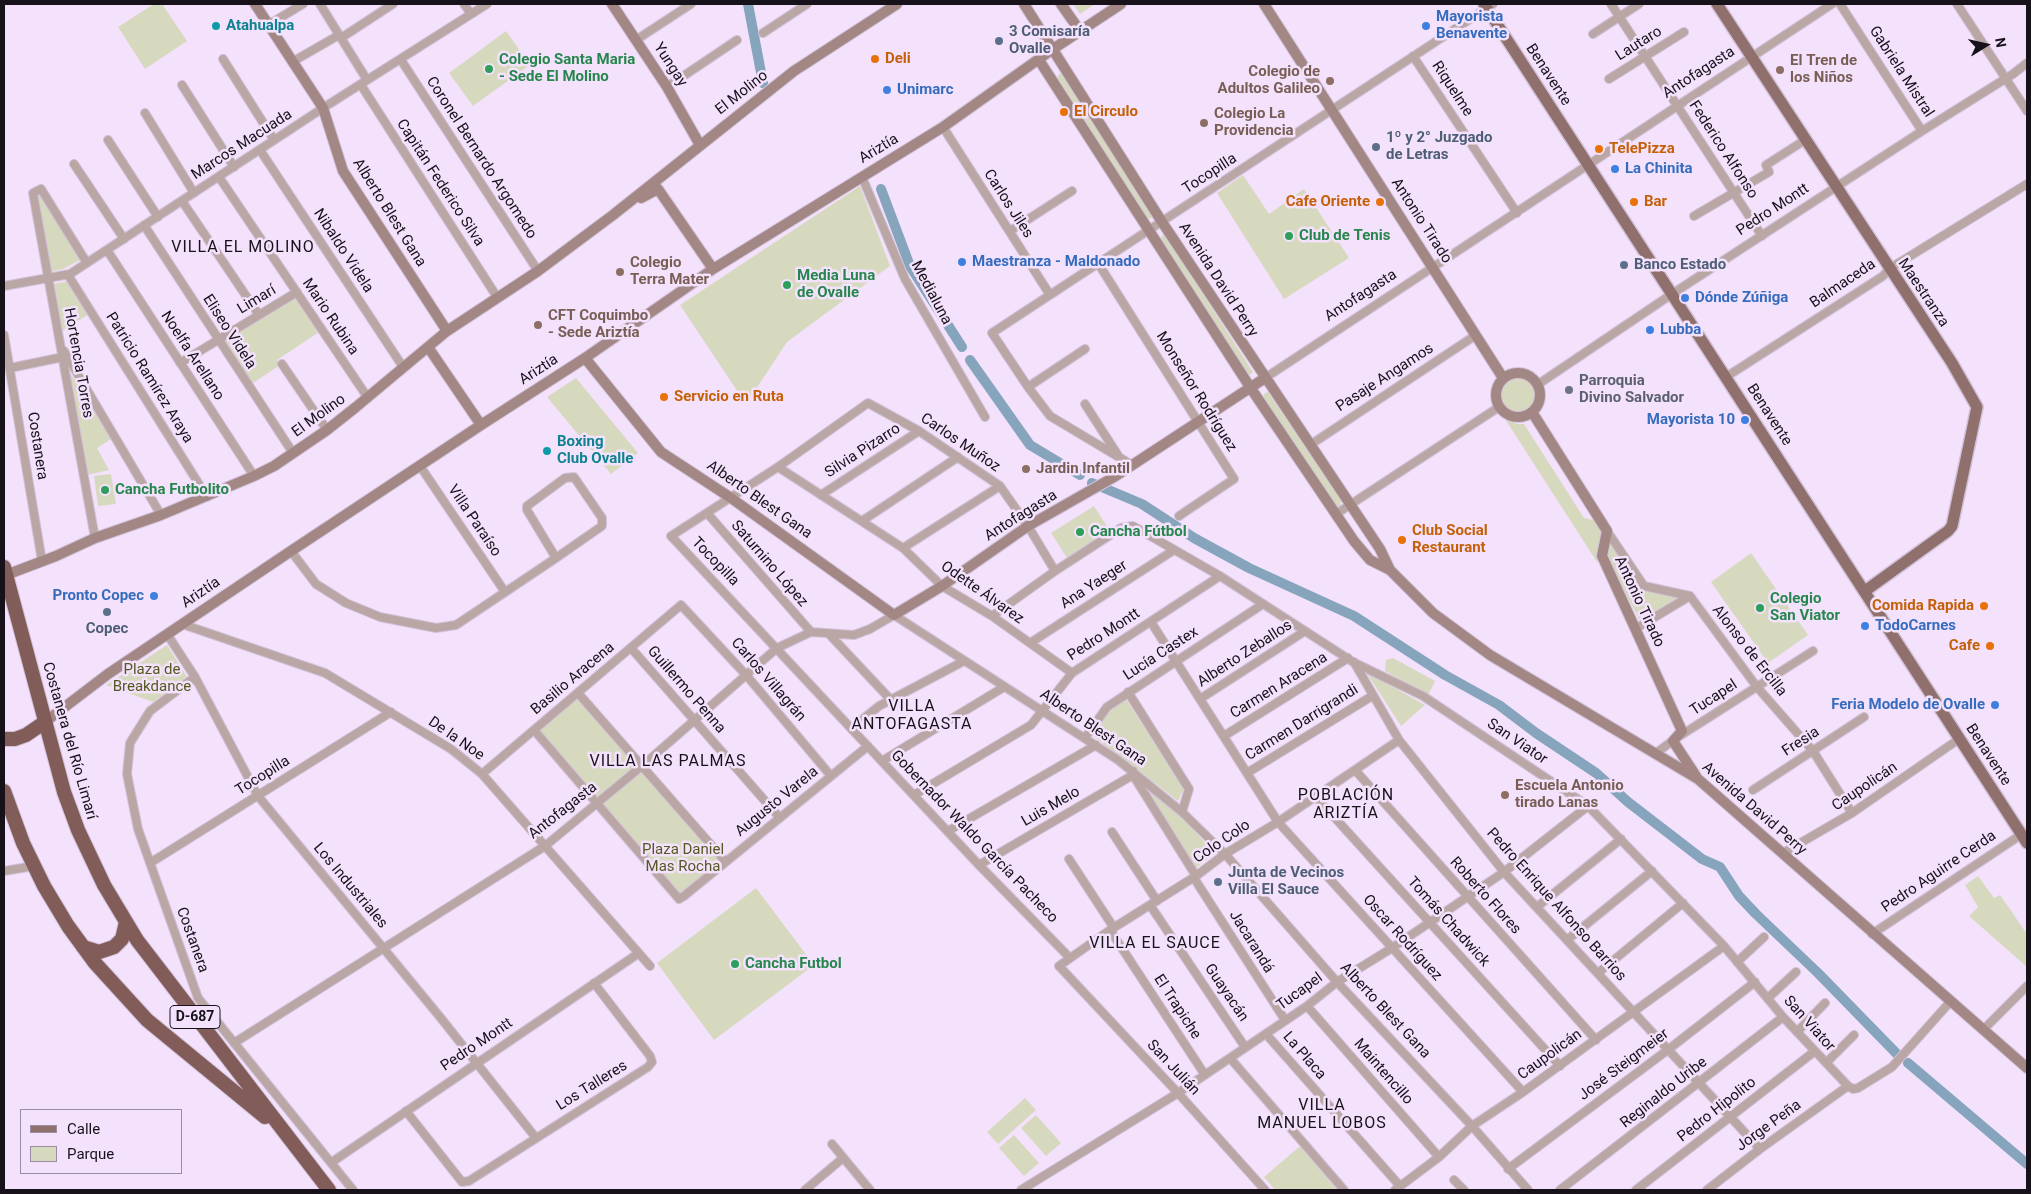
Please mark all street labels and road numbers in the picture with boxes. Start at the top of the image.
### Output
street label: Lautaro [1613,23,1665,65]
street label: Gabriela Mistral [1865,23,1937,121]
street label: Yungay [649,40,691,90]
street label: Benavente [1521,41,1575,109]
street label: Antofagasta [1660,43,1738,103]
street label: Riquelme [1427,58,1477,120]
street label: El Molino [712,67,772,119]
street label: Coronel Bernardo Argomedo [422,74,540,242]
street label: Federico Alfonso [1685,98,1761,202]
street label: Marcos Macuada [188,106,296,184]
street label: Capitán Federico Silva [392,116,488,250]
street label: Ariztía [856,130,902,168]
street label: Tocopilla [1180,150,1240,198]
street label: Alberto Blest Gana [348,155,430,271]
street label: Carlos Jiles [979,166,1037,242]
street label: Antonio Tirado [1387,175,1455,267]
street label: Pedro Montt [1733,180,1813,240]
street label: Nibaldo Videla [309,206,377,296]
street label: Avenida David Perry [1174,220,1262,340]
street label: Maestranza [1894,255,1952,331]
street label: Balmaceda [1807,256,1879,312]
street label: Medialuna [907,258,955,328]
street label: Antofagasta [1322,266,1400,326]
street label: Mario Rubina [298,275,362,359]
street label: Limarí [234,282,280,318]
street label: Eliseo Videla [198,291,260,373]
street label: Hortencia Torres [59,306,97,420]
street label: Noelfa Arellano [156,308,228,404]
street label: Patricio Ramírez Araya [101,309,197,447]
street label: Monseñor Rodríguez [1152,329,1240,455]
street label: Pasaje Angamos [1333,340,1437,416]
street label: Ariztía [516,351,562,389]
street label: Benavente [1742,381,1796,449]
street label: El Molino [289,391,349,441]
street label: Carlos Muñoz [917,410,1003,476]
street label: Costanera [23,411,51,481]
street label: Silvia Pizarro [822,420,904,482]
street label: Alberto Blest Gana [703,457,815,543]
street label: Villa Paraíso [443,482,505,560]
street label: Antofagasta [981,487,1061,545]
street label: Saturnino López [727,517,811,611]
street label: Tocopilla [687,534,743,590]
street label: Antonio Tirado [1610,554,1668,650]
street label: Ana Yaeger [1057,557,1131,613]
street label: Odette Álvarez [937,558,1027,628]
street label: Ariztía [178,574,224,612]
street label: Alonso de Ercilla [1708,602,1790,700]
street label: Pedro Montt [1064,605,1144,665]
street label: Alberto Zeballos [1194,617,1296,691]
street label: Lucía Castex [1120,623,1202,685]
street label: Carlos Villagrán [727,634,809,726]
street label: Basilio Aracena [528,639,618,719]
street label: Guillermo Penna [643,643,729,737]
street label: Carmen Aracena [1227,649,1331,723]
street label: Costanera del Río Limarí [38,660,100,822]
street label: Tucapel [1687,676,1741,720]
street label: Carmen Darrigrandi [1242,681,1362,765]
street label: Alberto Blest Gana [1036,686,1150,770]
street label: De la Noe [425,713,487,765]
street label: San Viator [1483,715,1551,769]
street label: Benavente [1961,721,2015,789]
street label: Fresia [1779,723,1823,761]
street label: Gobernador Waldo García Pacheco [887,747,1061,927]
street label: Tocopilla [232,752,294,800]
street label: Avenida David Perry [1698,759,1810,859]
street label: Caupolicán [1829,759,1901,815]
street label: Augusto Varela [732,763,822,841]
street label: Antofagasta [525,779,601,843]
street label: Luis Melo [1019,783,1083,831]
street label: Colo Colo [1190,816,1254,868]
street label: Pedro Enrique Alfonso Barrios [1482,825,1630,985]
street label: Pedro Aguirre Cerda [1878,827,2000,917]
street label: Los Industriales [309,840,391,932]
street label: Roberto Flores [1446,854,1524,938]
street label: Tomás Chadwick [1403,873,1493,971]
street label: Oscar Rodríguez [1359,891,1445,985]
street label: Costanera [172,905,212,975]
street label: Jacarandá [1225,907,1277,977]
street label: Alberto Blest Gana [1336,959,1434,1063]
street label: Guayacán [1200,961,1252,1025]
street label: Tucapel [1273,969,1327,1015]
street label: El Trapiche [1149,971,1205,1043]
street label: San Viator [1779,992,1839,1056]
road number: D-687 [170,1006,220,1028]
street label: Pedro Montt [438,1014,516,1076]
street label: José Steigmeier [1576,1025,1672,1105]
street label: Caupolicán [1514,1026,1586,1084]
street label: La Placa [1278,1028,1330,1084]
street label: Maintencillo [1349,1035,1417,1109]
street label: San Julián [1143,1037,1203,1099]
street label: Reginaldo Uribe [1617,1054,1711,1132]
street label: Los Talleres [553,1057,631,1115]
street label: Pedro Hipolito [1674,1074,1760,1146]
street label: Jorge Peña [1733,1096,1805,1156]

